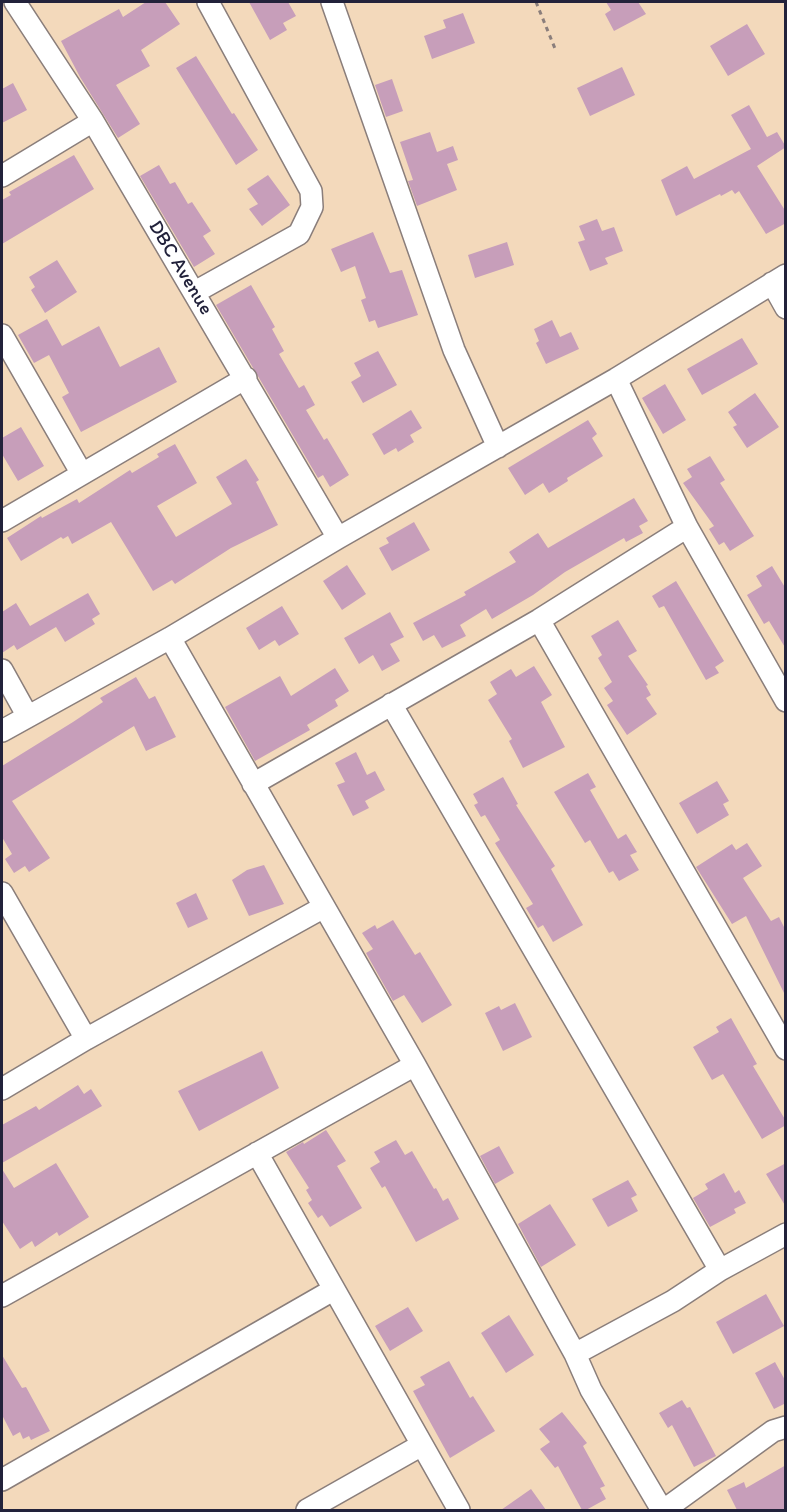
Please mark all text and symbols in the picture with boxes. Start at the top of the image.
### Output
street label: DBC Avenue [142,216,218,320]

